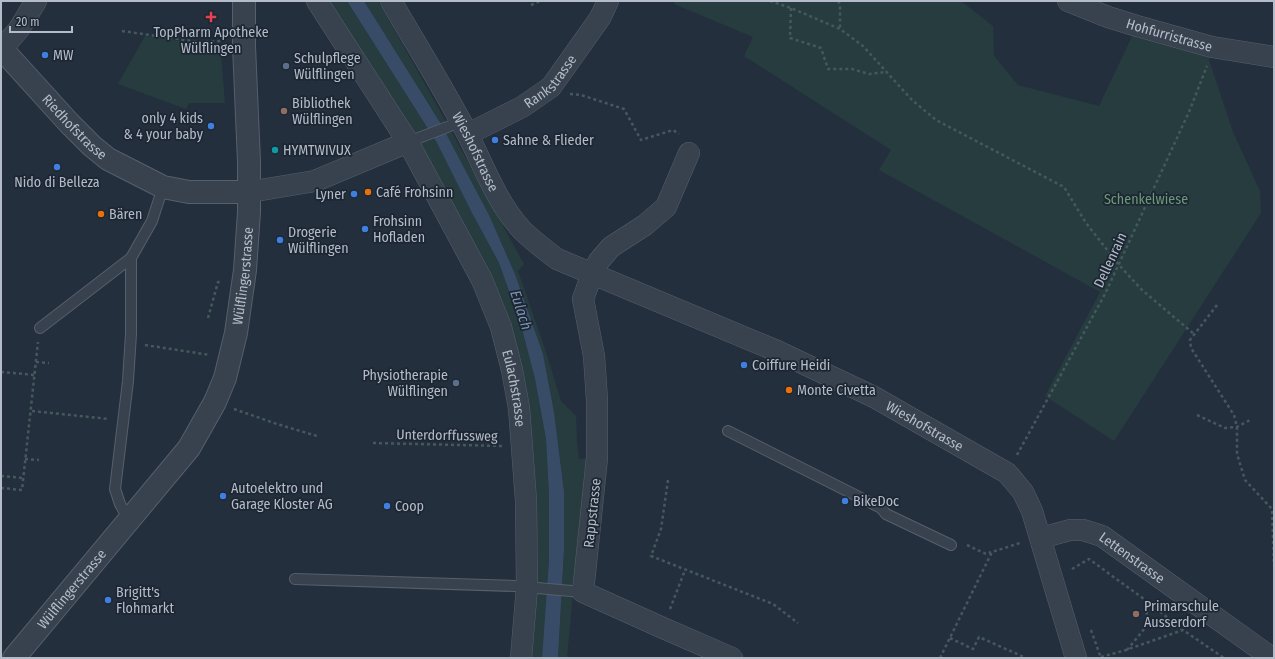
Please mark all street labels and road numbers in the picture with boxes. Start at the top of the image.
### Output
street label: Hohfurristrasse [1124,15,1214,56]
street label: Rankstrasse [521,52,580,112]
street label: Riedhofstrasse [38,91,110,164]
street label: Wieshofstrasse [448,109,502,195]
street label: Wülflingerstrasse [229,226,257,326]
street label: Dellenrain [1090,230,1131,290]
street label: Eulachstrasse [498,348,528,428]
street label: Wieshofstrasse [883,398,966,455]
street label: Unterdorffussweg [396,426,498,445]
street label: Rappstrasse [580,477,605,549]
street label: Lettenstrasse [1096,529,1168,587]
street label: Wülflingerstrasse [34,546,110,632]

